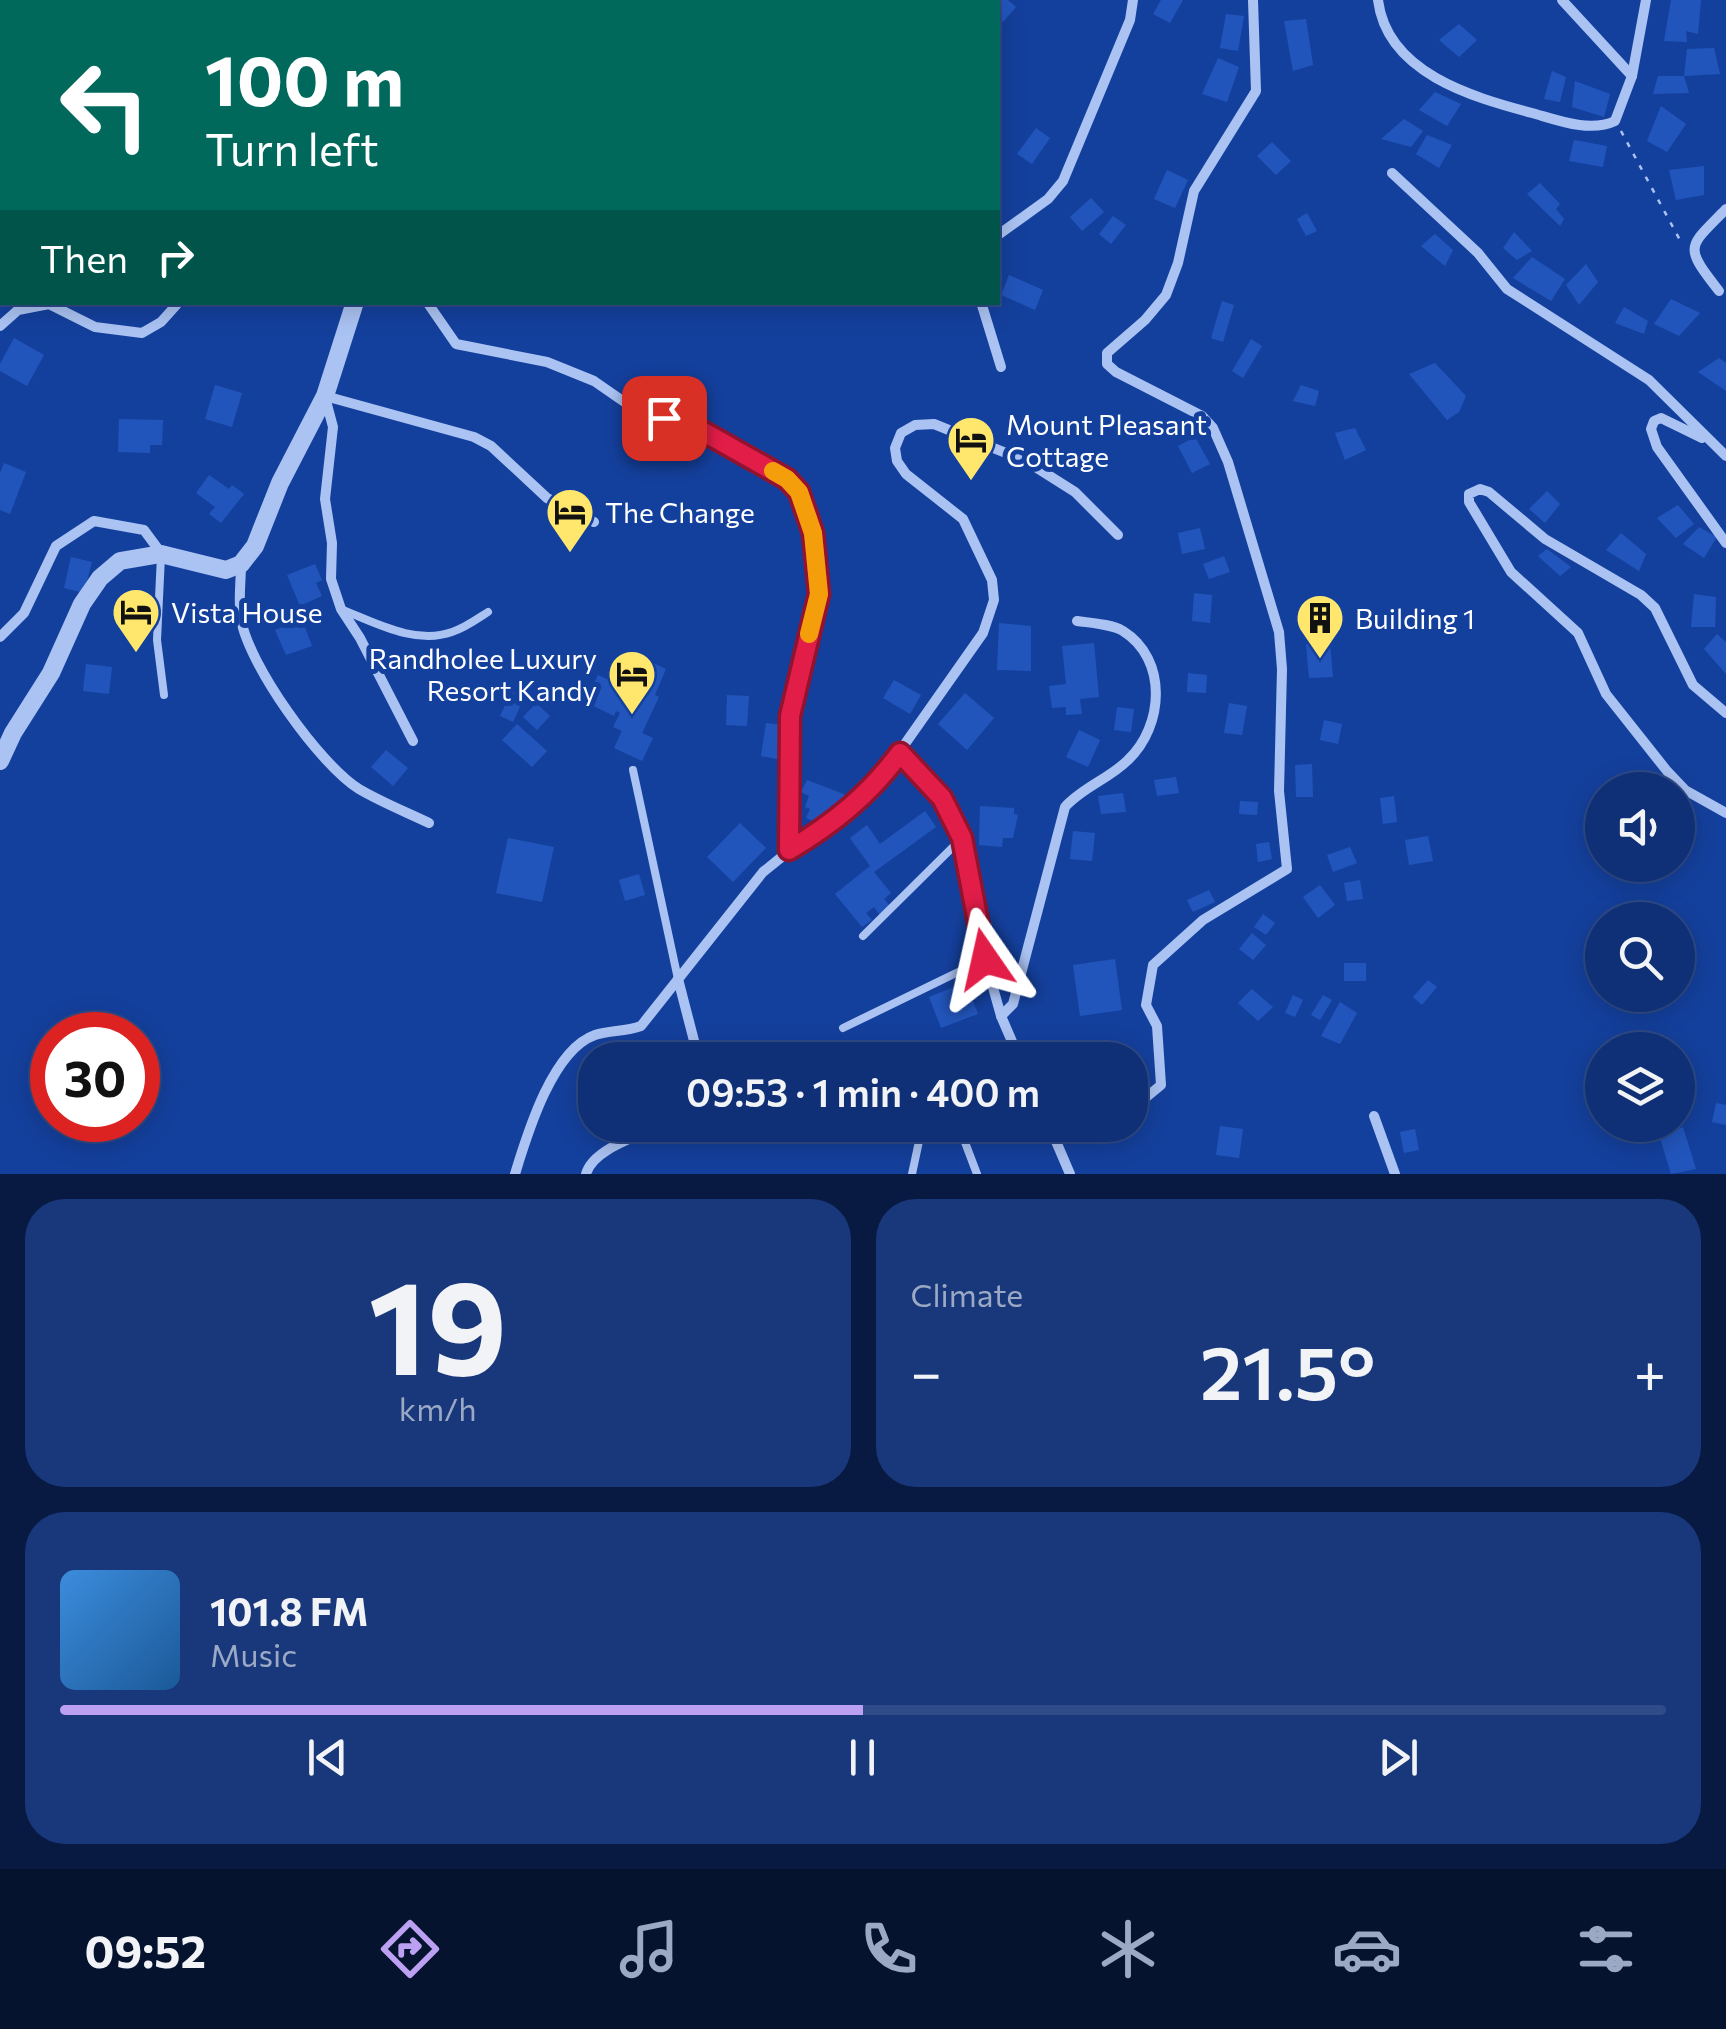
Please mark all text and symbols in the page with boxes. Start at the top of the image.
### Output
text: 100 m [205,35,404,120]
icon: left [40,40,170,170]
text: Turn left [205,120,379,175]
icon: right [148,230,203,285]
text: Then [40,234,128,281]
pin [622,376,707,461]
icon: arrive [637,391,692,446]
place label: Mount Pleasant Cottage [1006,407,1207,473]
hotel icon: Mount Pleasant Cottage [945,414,997,482]
hotel icon: The Change [544,486,596,554]
place label: The Change [605,495,755,529]
hotel icon: Vista House [110,586,162,654]
building icon: Building 1 [1294,592,1346,660]
place label: Vista House [171,595,322,629]
place label: Building 1 [1355,601,1475,635]
place label: Randholee Luxury Resort Kandy [369,641,597,707]
hotel icon: Randholee Luxury Resort Kandy [606,648,658,716]
map controls [1585,772,1695,1142]
button: sound [1585,772,1695,882]
button: search [1585,902,1695,1012]
position arrow [933,907,1037,1011]
speed limit sign: 30 [30,1012,160,1142]
button: layers [1585,1032,1695,1142]
text: 09:53 · 1 min · 400 m [686,1068,1040,1115]
text: 19 [368,1243,507,1402]
text: Climate [911,1274,1023,1314]
text: 21.5° [1200,1324,1375,1415]
text: − [911,1337,942,1404]
text: + [1634,1337,1666,1404]
text: km/h [399,1388,477,1428]
text: 101.8 FM [210,1587,368,1634]
text: Music [210,1634,297,1674]
icon: previous [300,1730,355,1785]
icon: pause [835,1730,890,1785]
icon: next [1371,1730,1426,1785]
icon: directions [375,1914,445,1984]
icon: music [614,1914,684,1984]
icon: phone [854,1914,924,1984]
icon: climate [1093,1914,1163,1984]
icon: car [1332,1914,1402,1984]
icon: filters [1571,1914,1641,1984]
text: 09:52 [85,1922,206,1977]

